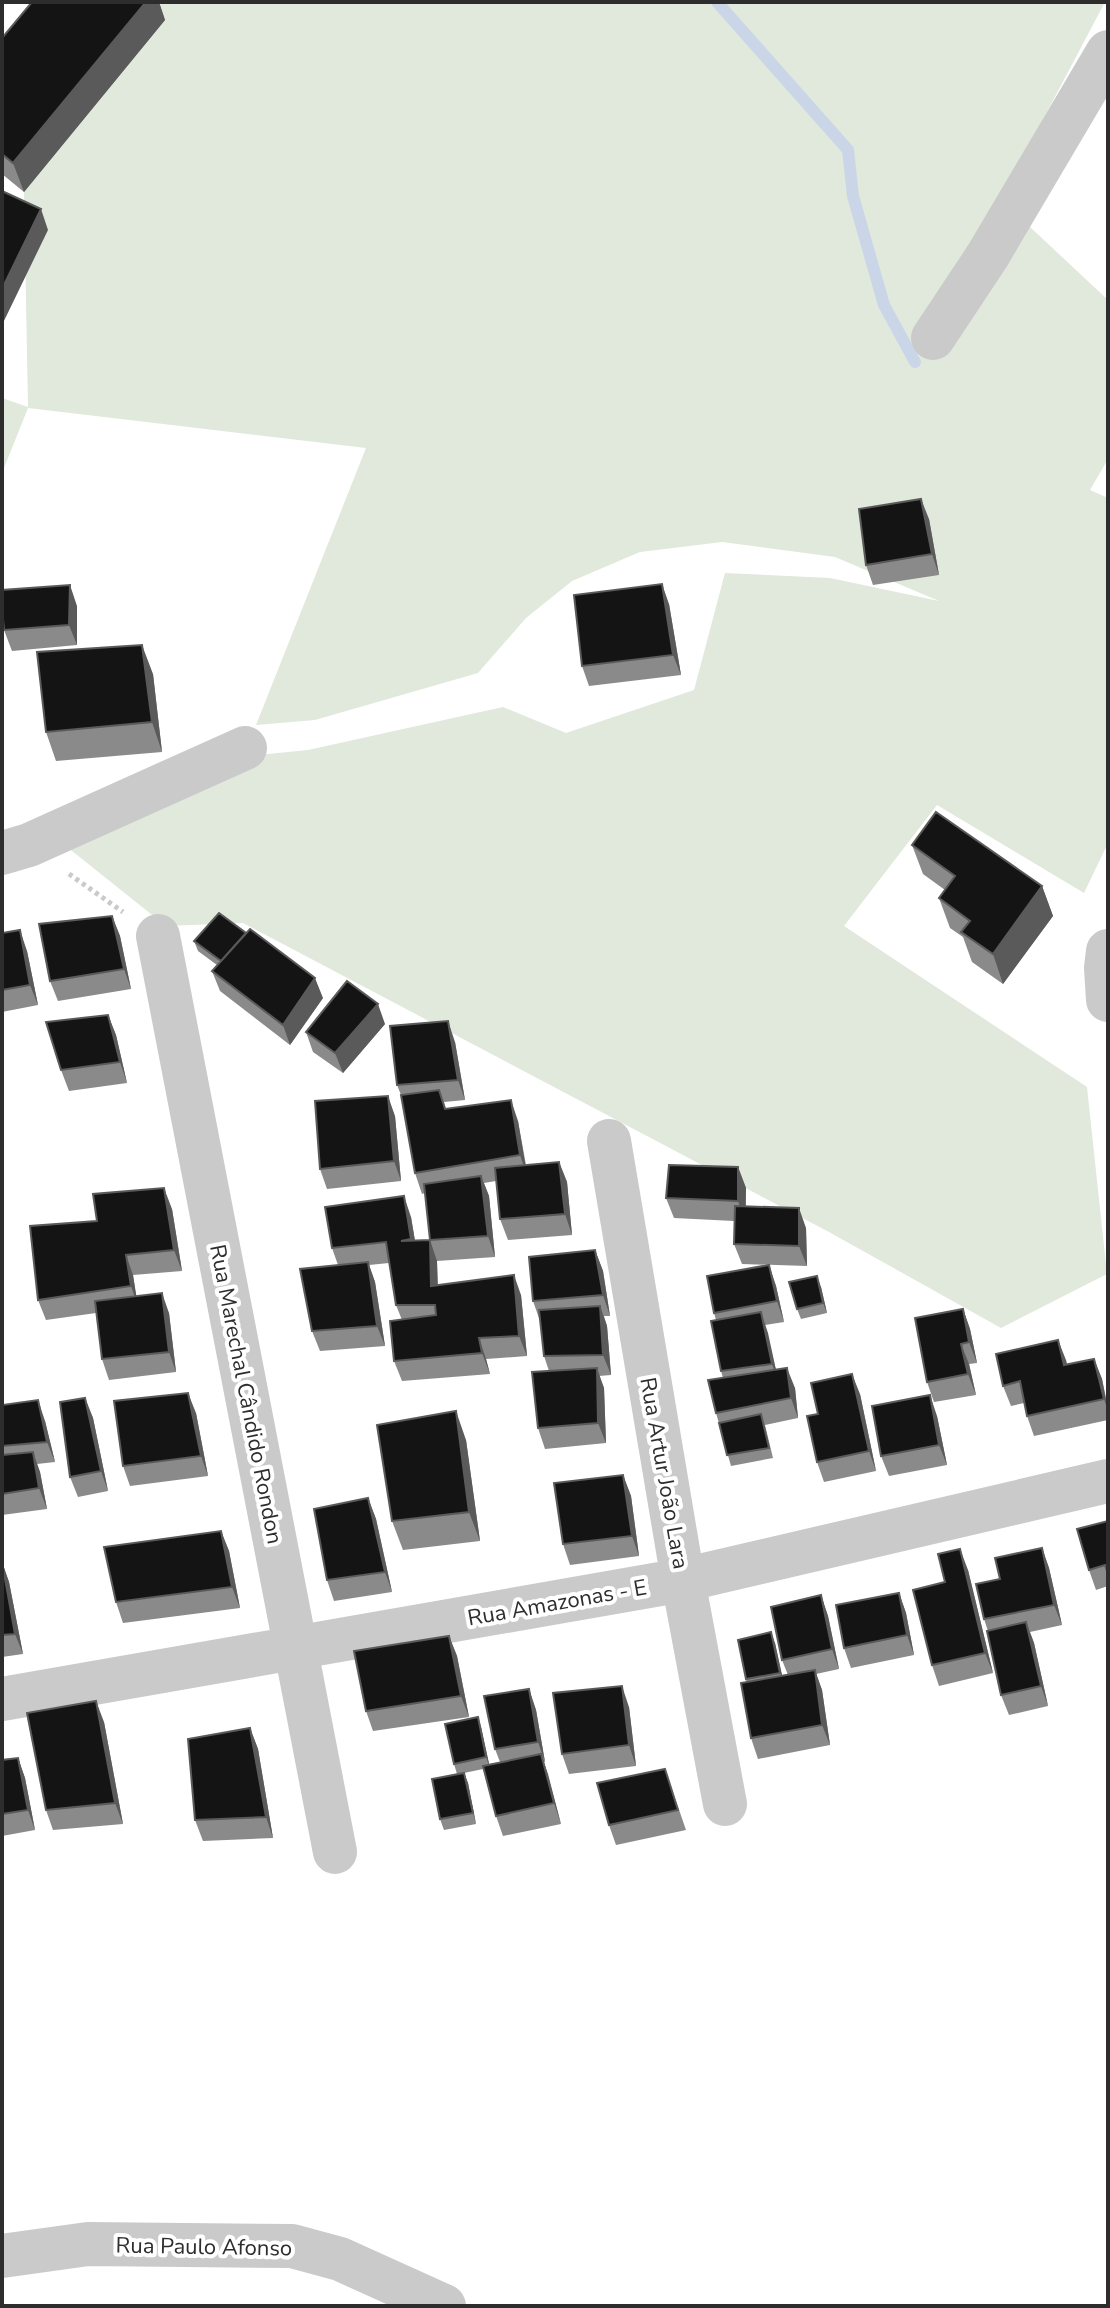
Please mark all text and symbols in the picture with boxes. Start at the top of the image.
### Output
street label: Rua Marechal Cândido Rondon [202,1242,290,1547]
street label: Rua Artur João Lara [632,1375,696,1571]
street label: Rua Amazonas - E [465,1572,649,1633]
street label: Rua Paulo Afonso [115,2230,292,2264]

